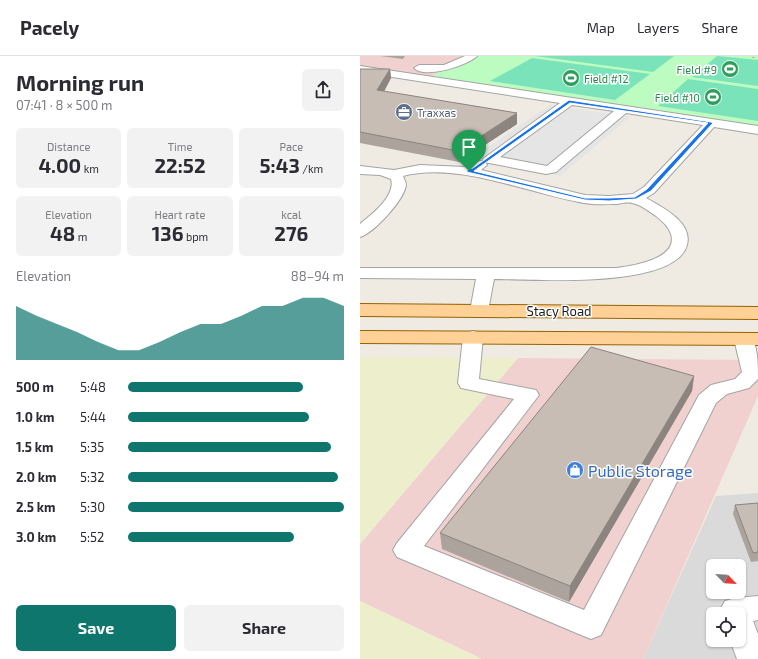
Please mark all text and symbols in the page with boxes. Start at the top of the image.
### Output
text: Pacely [20,16,79,39]
text: Map [587,19,615,36]
text: Layers [637,19,679,36]
text: Share [701,19,738,36]
sports icon: Field #9 [720,59,740,79]
place label: Field #9 [677,63,717,76]
sports icon: Field #12 [561,68,581,88]
text: Morning run [16,69,144,95]
button: share [302,69,344,111]
place label: Field #12 [584,72,629,85]
sports icon: Field #10 [703,87,723,107]
place label: Field #10 [655,91,700,104]
text: 07:41 · 8 × 500 m [16,97,113,113]
office icon: Traxxas [394,102,414,122]
place label: Traxxas [417,106,456,119]
pin [452,130,486,171]
icon: arrive [458,136,480,158]
text: Distance [47,140,90,153]
text: Time [168,140,192,153]
text: Pace [279,140,303,153]
text: 4.00 [38,153,81,177]
text: 22:52 [154,153,206,177]
text: 5:43 [260,153,300,177]
text: km [81,162,99,175]
text: /km [300,162,323,175]
text: Elevation [45,208,92,221]
text: Heart rate [155,208,205,221]
text: kcal [281,208,301,221]
text: 48 [50,221,75,245]
text: 136 [152,221,184,245]
text: 276 [274,221,308,245]
text: m [75,230,87,243]
text: bpm [184,230,208,243]
text: Elevation [16,268,71,284]
text: 88–94 m [291,268,344,284]
street label: Stacy Road [526,303,592,319]
text: 500 m [16,379,54,395]
text: 5:48 [80,379,106,395]
text: 1.0 km [16,409,55,425]
text: 5:44 [80,409,106,425]
text: 1.5 km [16,439,54,455]
text: 5:35 [80,439,104,455]
shop icon: Public Storage [565,460,585,480]
place label: Public Storage [588,461,693,480]
text: 2.0 km [16,469,56,485]
text: 5:32 [80,469,105,485]
text: 2.5 km [16,499,55,515]
text: 5:30 [80,499,105,515]
text: 3.0 km [16,529,56,545]
text: 5:52 [80,529,104,545]
north arrow [706,559,746,599]
map controls [706,559,746,647]
button: Save [16,605,176,651]
button: Share [184,605,344,651]
button: locate [706,607,746,647]

